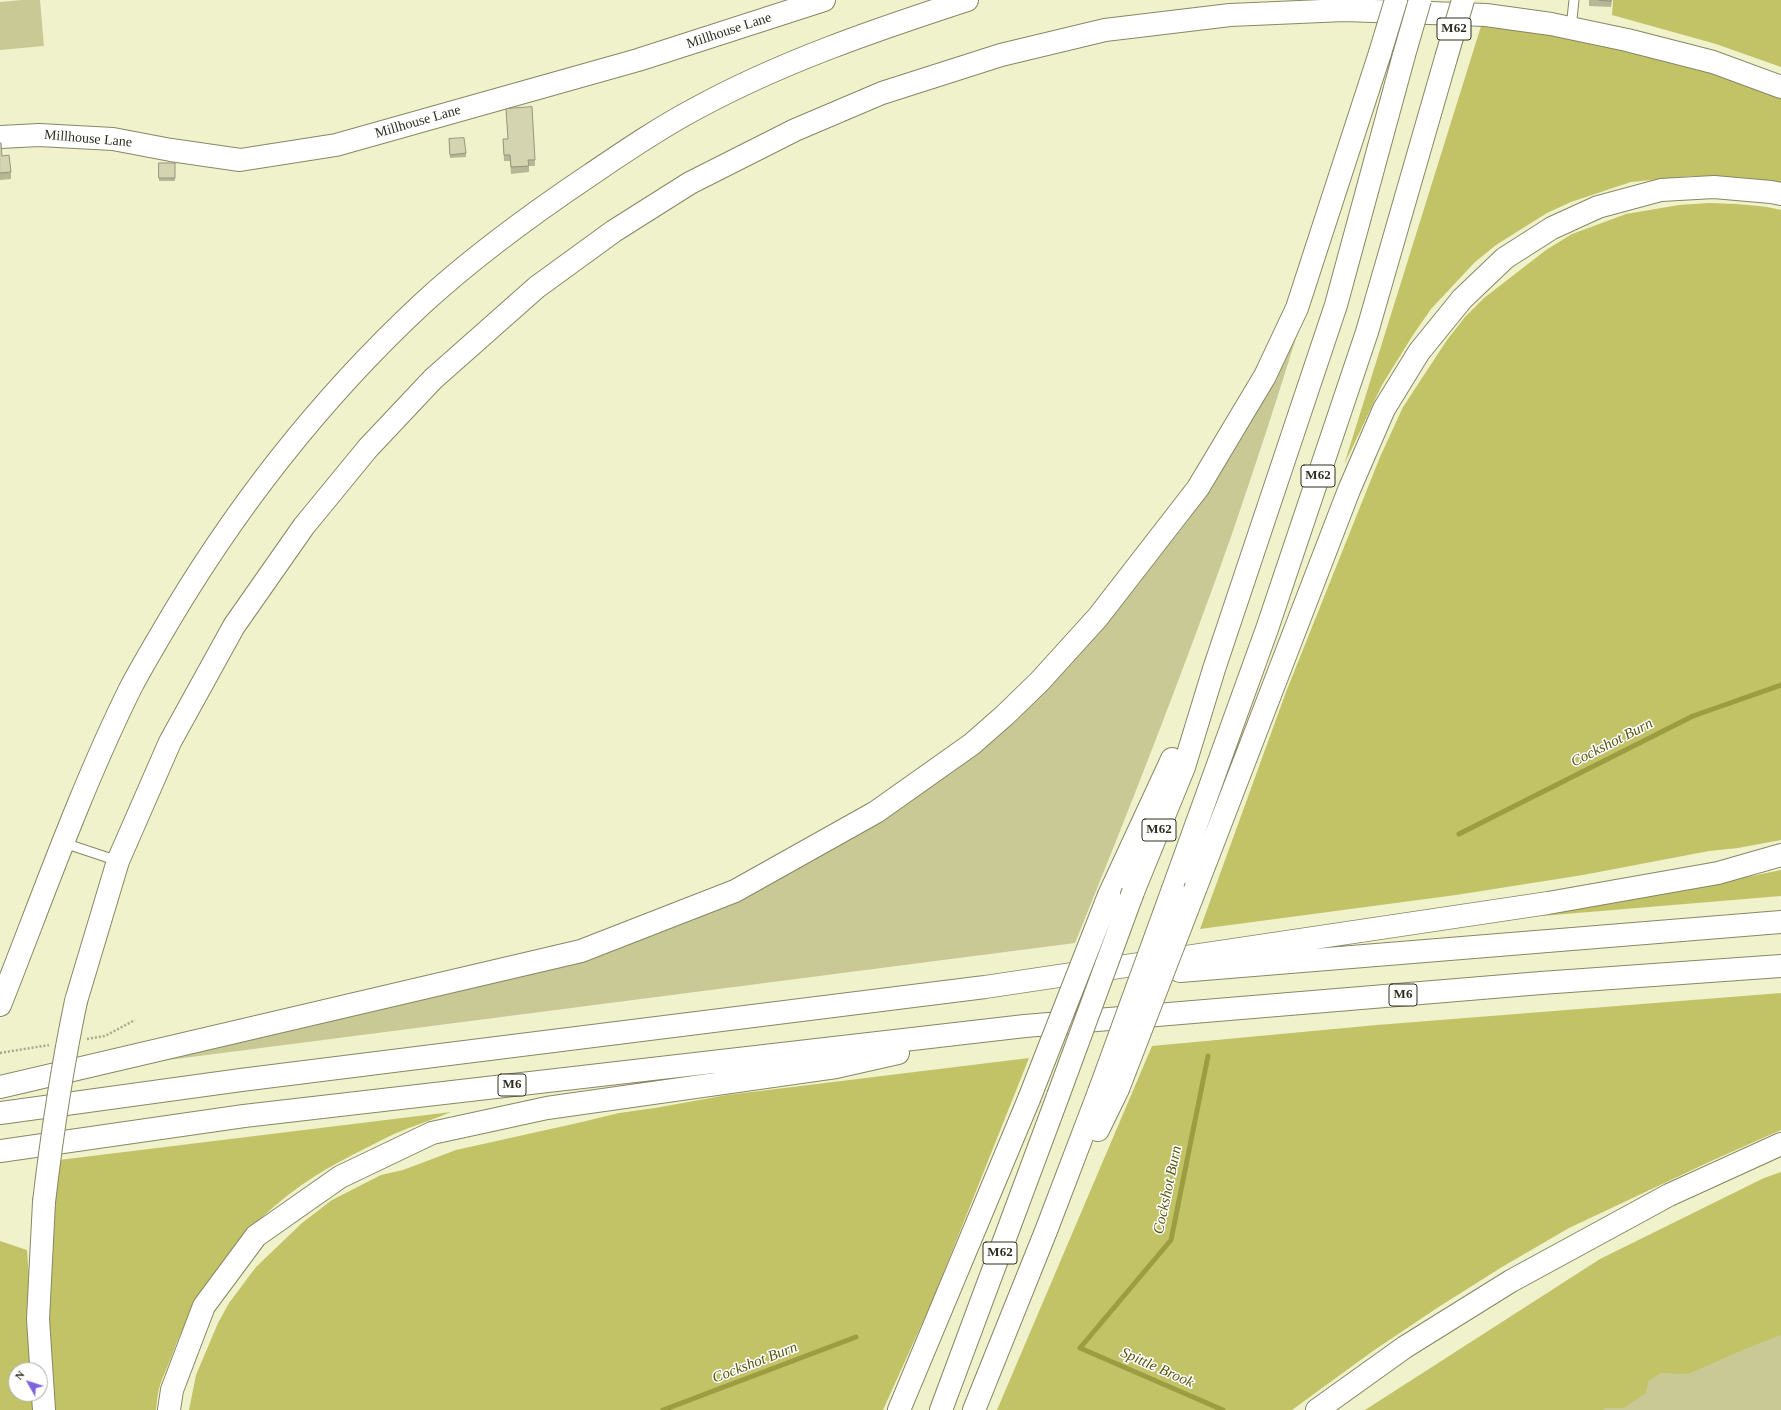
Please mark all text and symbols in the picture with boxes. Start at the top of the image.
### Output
street label: Millhouse Lane [684,9,774,53]
road number: M62 [1437,18,1471,40]
street label: Millhouse Lane [373,102,463,142]
street label: Millhouse Lane [43,127,133,151]
road number: M62 [1301,465,1335,487]
water label: Cockshot Burn [1568,715,1656,771]
road number: M62 [1142,819,1176,841]
road number: M6 [1389,984,1417,1006]
road number: M6 [498,1074,526,1096]
water label: Cockshot Burn [1150,1144,1186,1236]
road number: M62 [983,1242,1017,1264]
water label: Cockshot Burn [710,1339,800,1387]
water label: Spittle Brook [1118,1344,1196,1392]
north arrow [8,1362,48,1402]
text: N [12,1368,27,1382]

